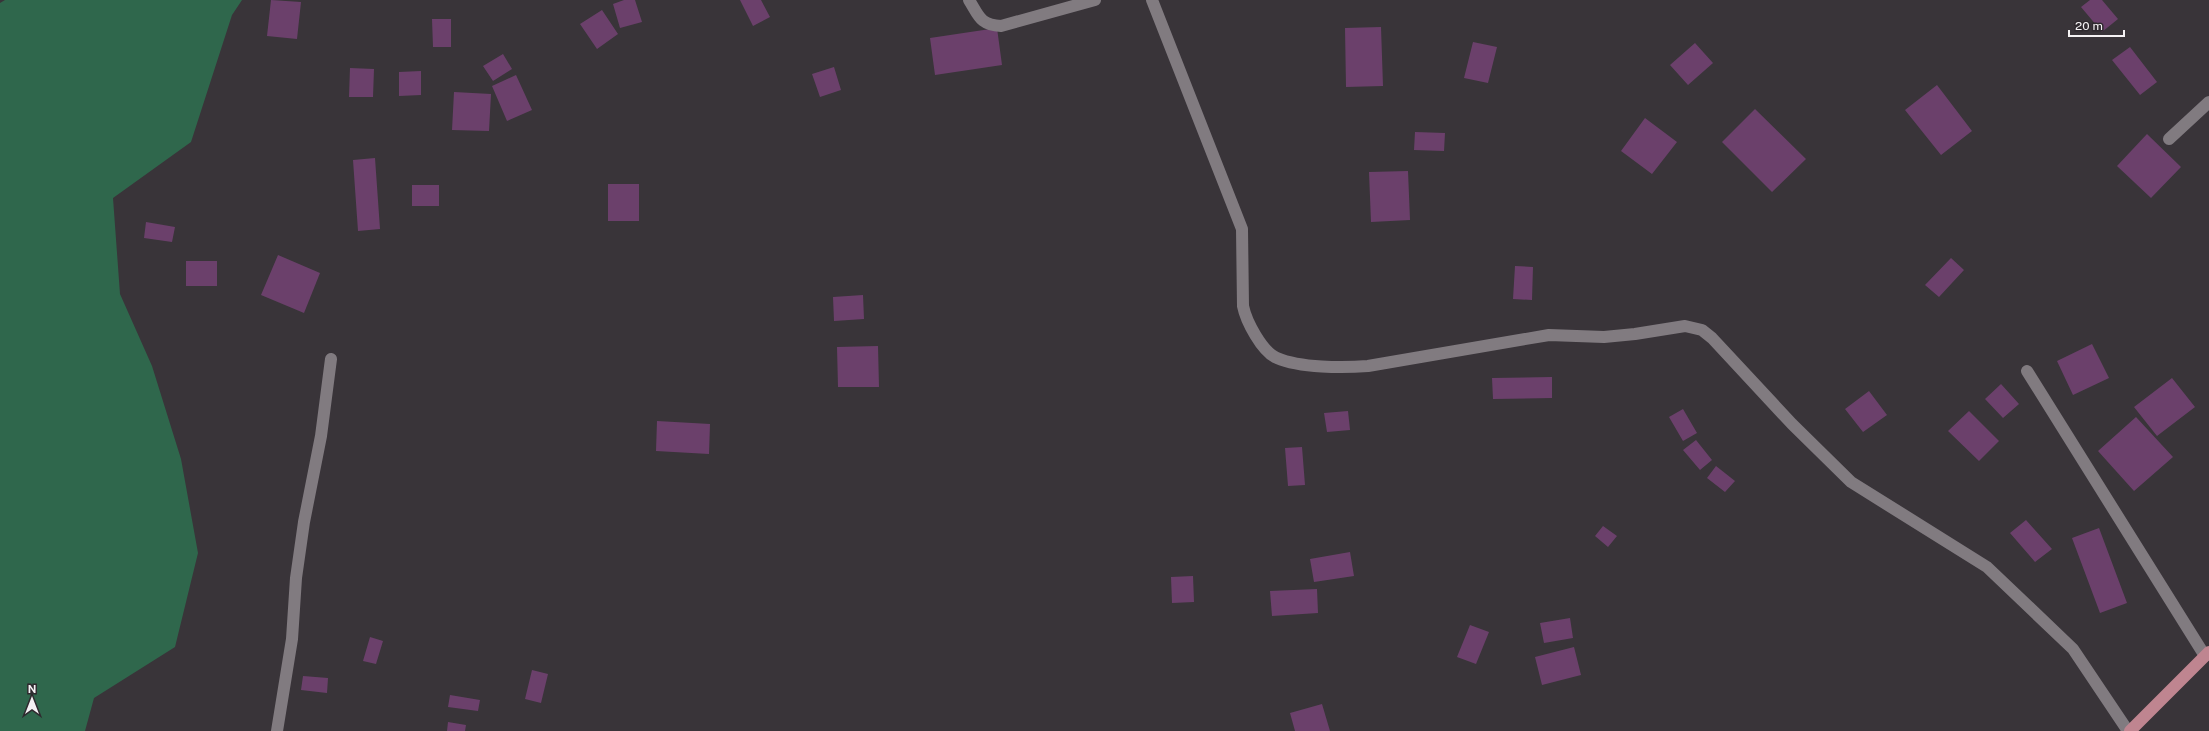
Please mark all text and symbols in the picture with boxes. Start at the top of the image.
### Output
scale bar [2069,12,2124,38]
text: 20 m [2075,19,2103,33]
north arrow [12,679,52,719]
text: N [28,683,36,695]

